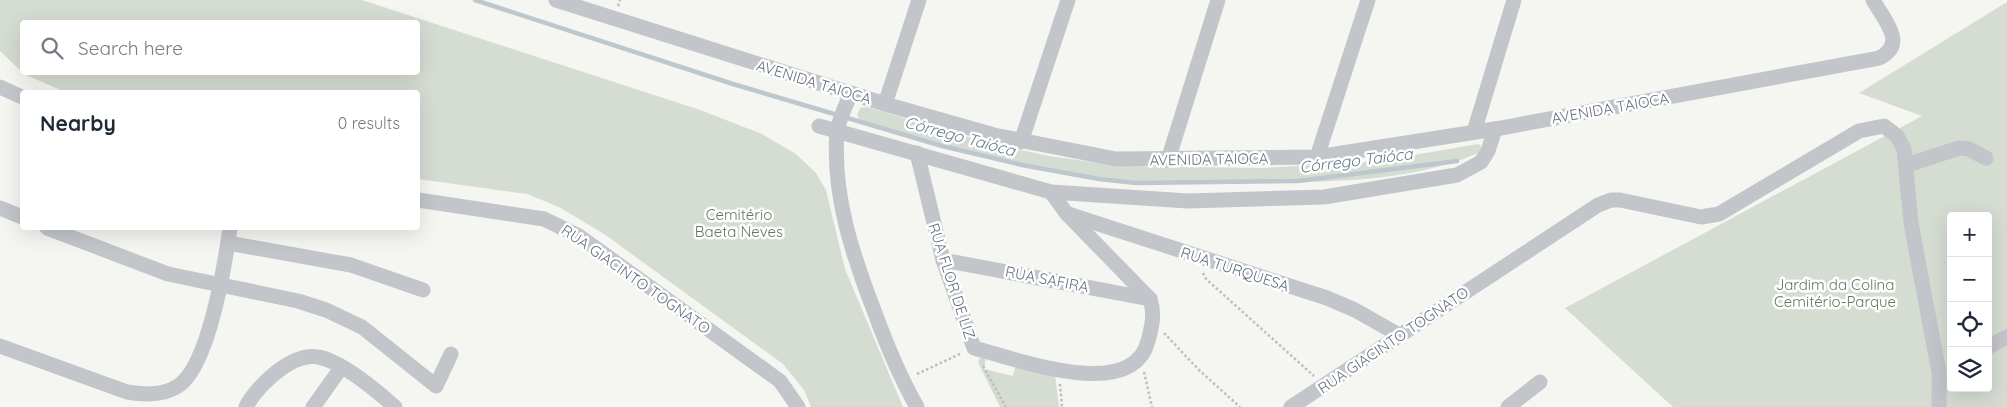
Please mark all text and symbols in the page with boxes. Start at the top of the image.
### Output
search box [20,20,420,75]
icon: search [38,34,66,62]
text: Search here [78,36,183,60]
street label: AVENIDA TAIOCA [754,56,874,109]
street label: AVENIDA TAIOCA [1550,88,1670,128]
text: Nearby [40,110,116,136]
water label: Córrego Taióca [903,112,1019,161]
text: 0 results [338,113,400,133]
water label: Córrego Taióca [1298,143,1415,177]
street label: AVENIDA TAIOCA [1149,148,1269,170]
park label: Cemitério Baeta Neves [695,205,783,241]
map controls [1947,212,1992,392]
button: + [1947,212,1992,257]
street label: RUA GIACINTO TOGNATO [558,220,714,338]
street label: RUA FLOR DE LIZ [924,220,980,342]
street label: RUA TURQUESA [1178,243,1292,296]
button: − [1947,257,1992,302]
street label: RUA SAFIRA [1004,262,1091,296]
park label: Jardim da Colina Cemitério-Parque [1774,275,1896,311]
street label: RUA GIACINTO TOGNATO [1314,282,1472,398]
button: locate [1947,302,1992,347]
button: layers [1947,347,1992,392]

